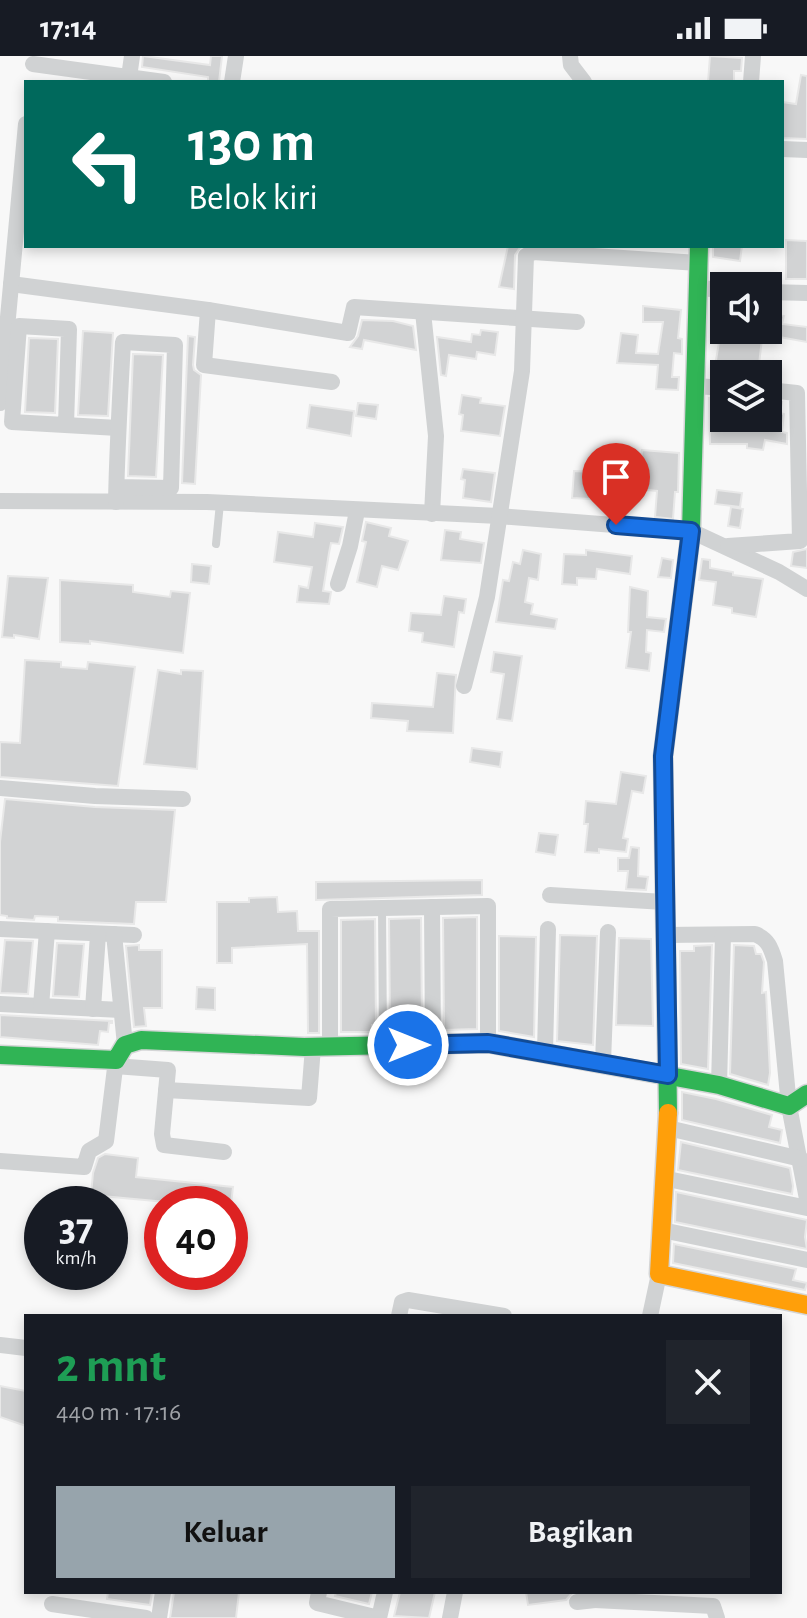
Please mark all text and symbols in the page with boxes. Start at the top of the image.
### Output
text: 17:14 [40,13,97,43]
icon: left [56,112,160,216]
text: 130 m [188,115,315,171]
text: Belok kiri [188,180,318,216]
map controls [710,272,782,432]
button: sound [710,272,782,344]
button: layers [710,360,782,432]
pin [582,443,650,525]
icon: arrive [594,455,638,499]
position arrow [366,1003,450,1087]
speed limit sign: 40 [144,1186,248,1290]
text: 37 [59,1208,93,1248]
text: km/h [55,1248,97,1268]
button: close [666,1340,750,1424]
text: 2 mnt [56,1343,166,1391]
text: 440 m · 17:16 [56,1399,181,1425]
button: Keluar [56,1486,395,1578]
button: Bagikan [411,1486,750,1578]

